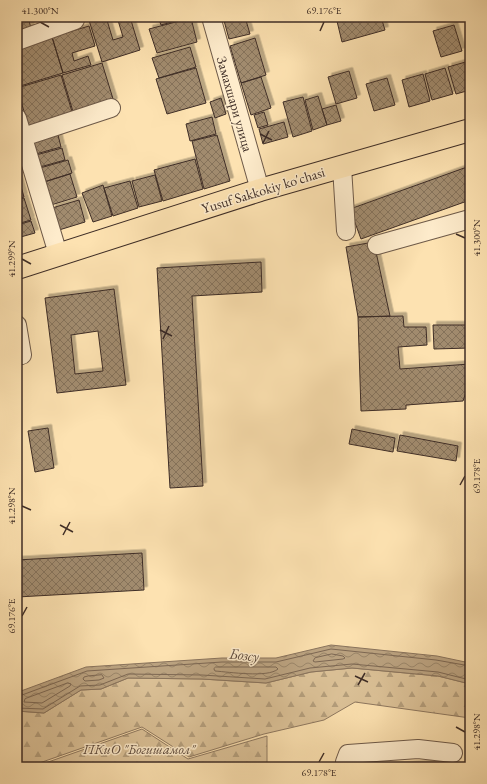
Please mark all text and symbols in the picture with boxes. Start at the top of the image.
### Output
text: 41.300°N [21,4,59,17]
text: 69.176°E [307,4,342,17]
street label: Замахшари улица [213,54,257,154]
street label: Yusuf Sakkokiy ko'chasi [199,162,327,217]
text: 41.300°N [470,219,483,257]
text: 41.299°N [5,240,18,278]
text: 69.178°E [470,458,483,493]
text: 41.298°N [5,487,18,525]
text: 69.176°E [5,598,18,633]
water label: Бозсу [227,643,260,666]
text: 41.298°N [470,713,483,751]
park label: ПКиО "Богишамол" [82,740,196,758]
text: 69.178°E [302,766,337,779]

